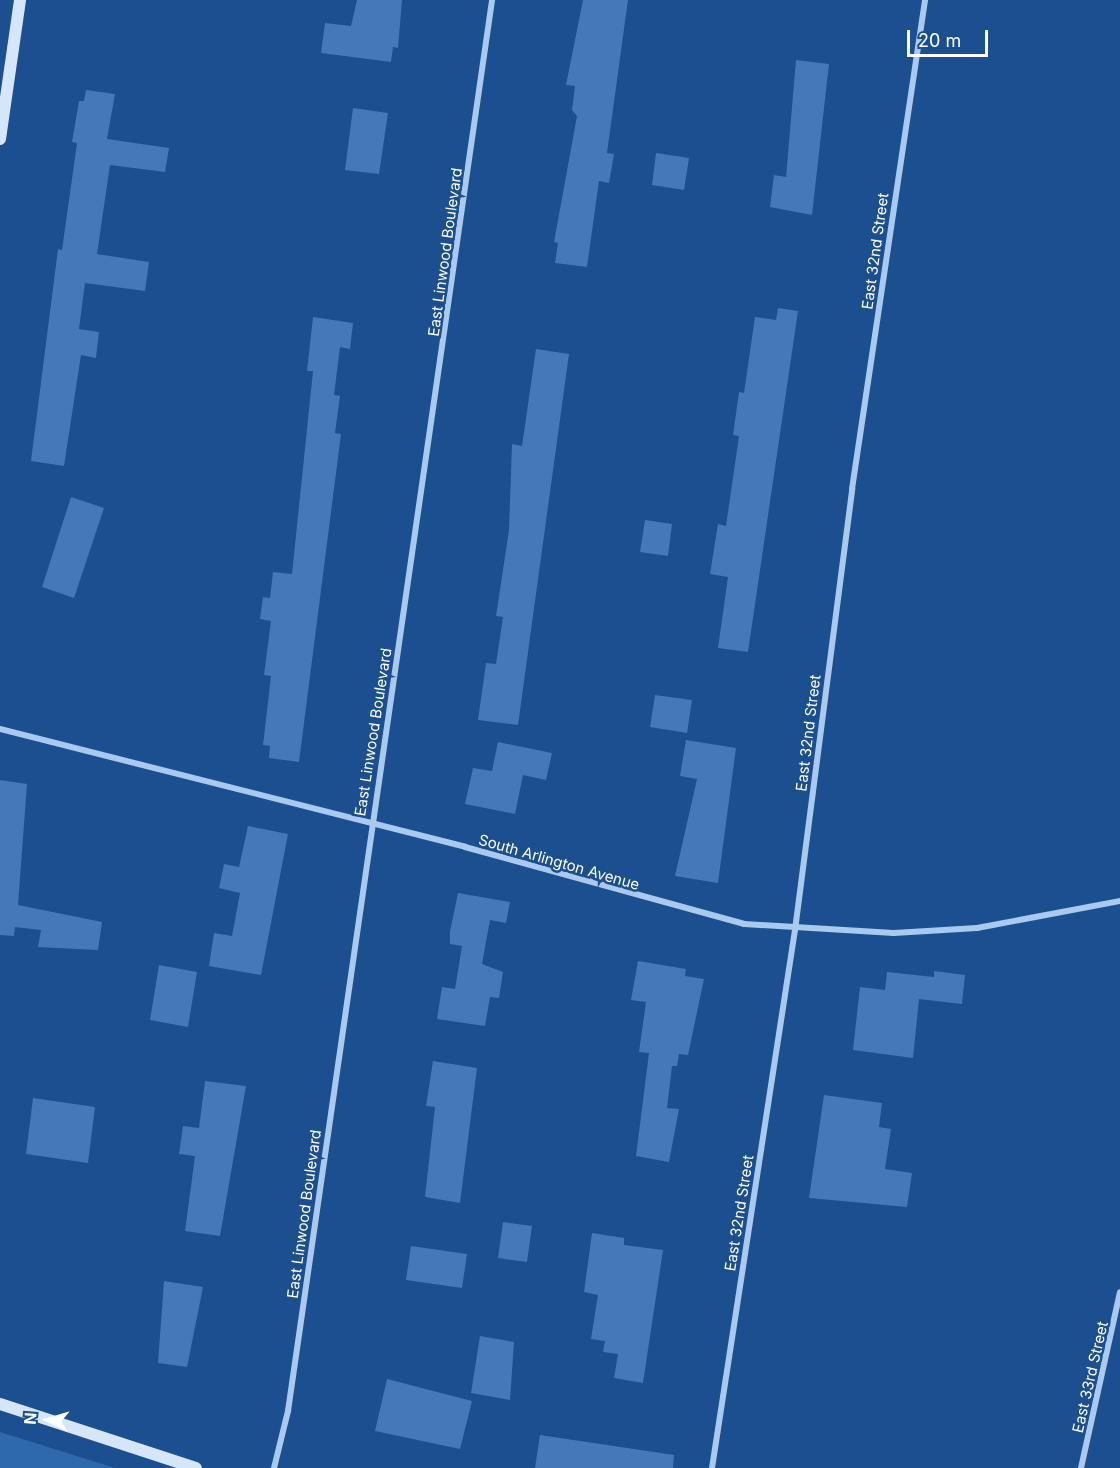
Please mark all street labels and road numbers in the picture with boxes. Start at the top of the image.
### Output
street label: East Linwood Boulevard [424,167,466,337]
street label: East 32nd Street [858,192,892,310]
street label: East Linwood Boulevard [351,647,395,817]
street label: East 32nd Street [792,674,824,792]
street label: South Arlington Avenue [476,830,642,894]
street label: East Linwood Boulevard [283,1129,325,1299]
street label: East 32nd Street [721,1154,757,1272]
street label: East 33rd Street [1068,1319,1112,1435]

